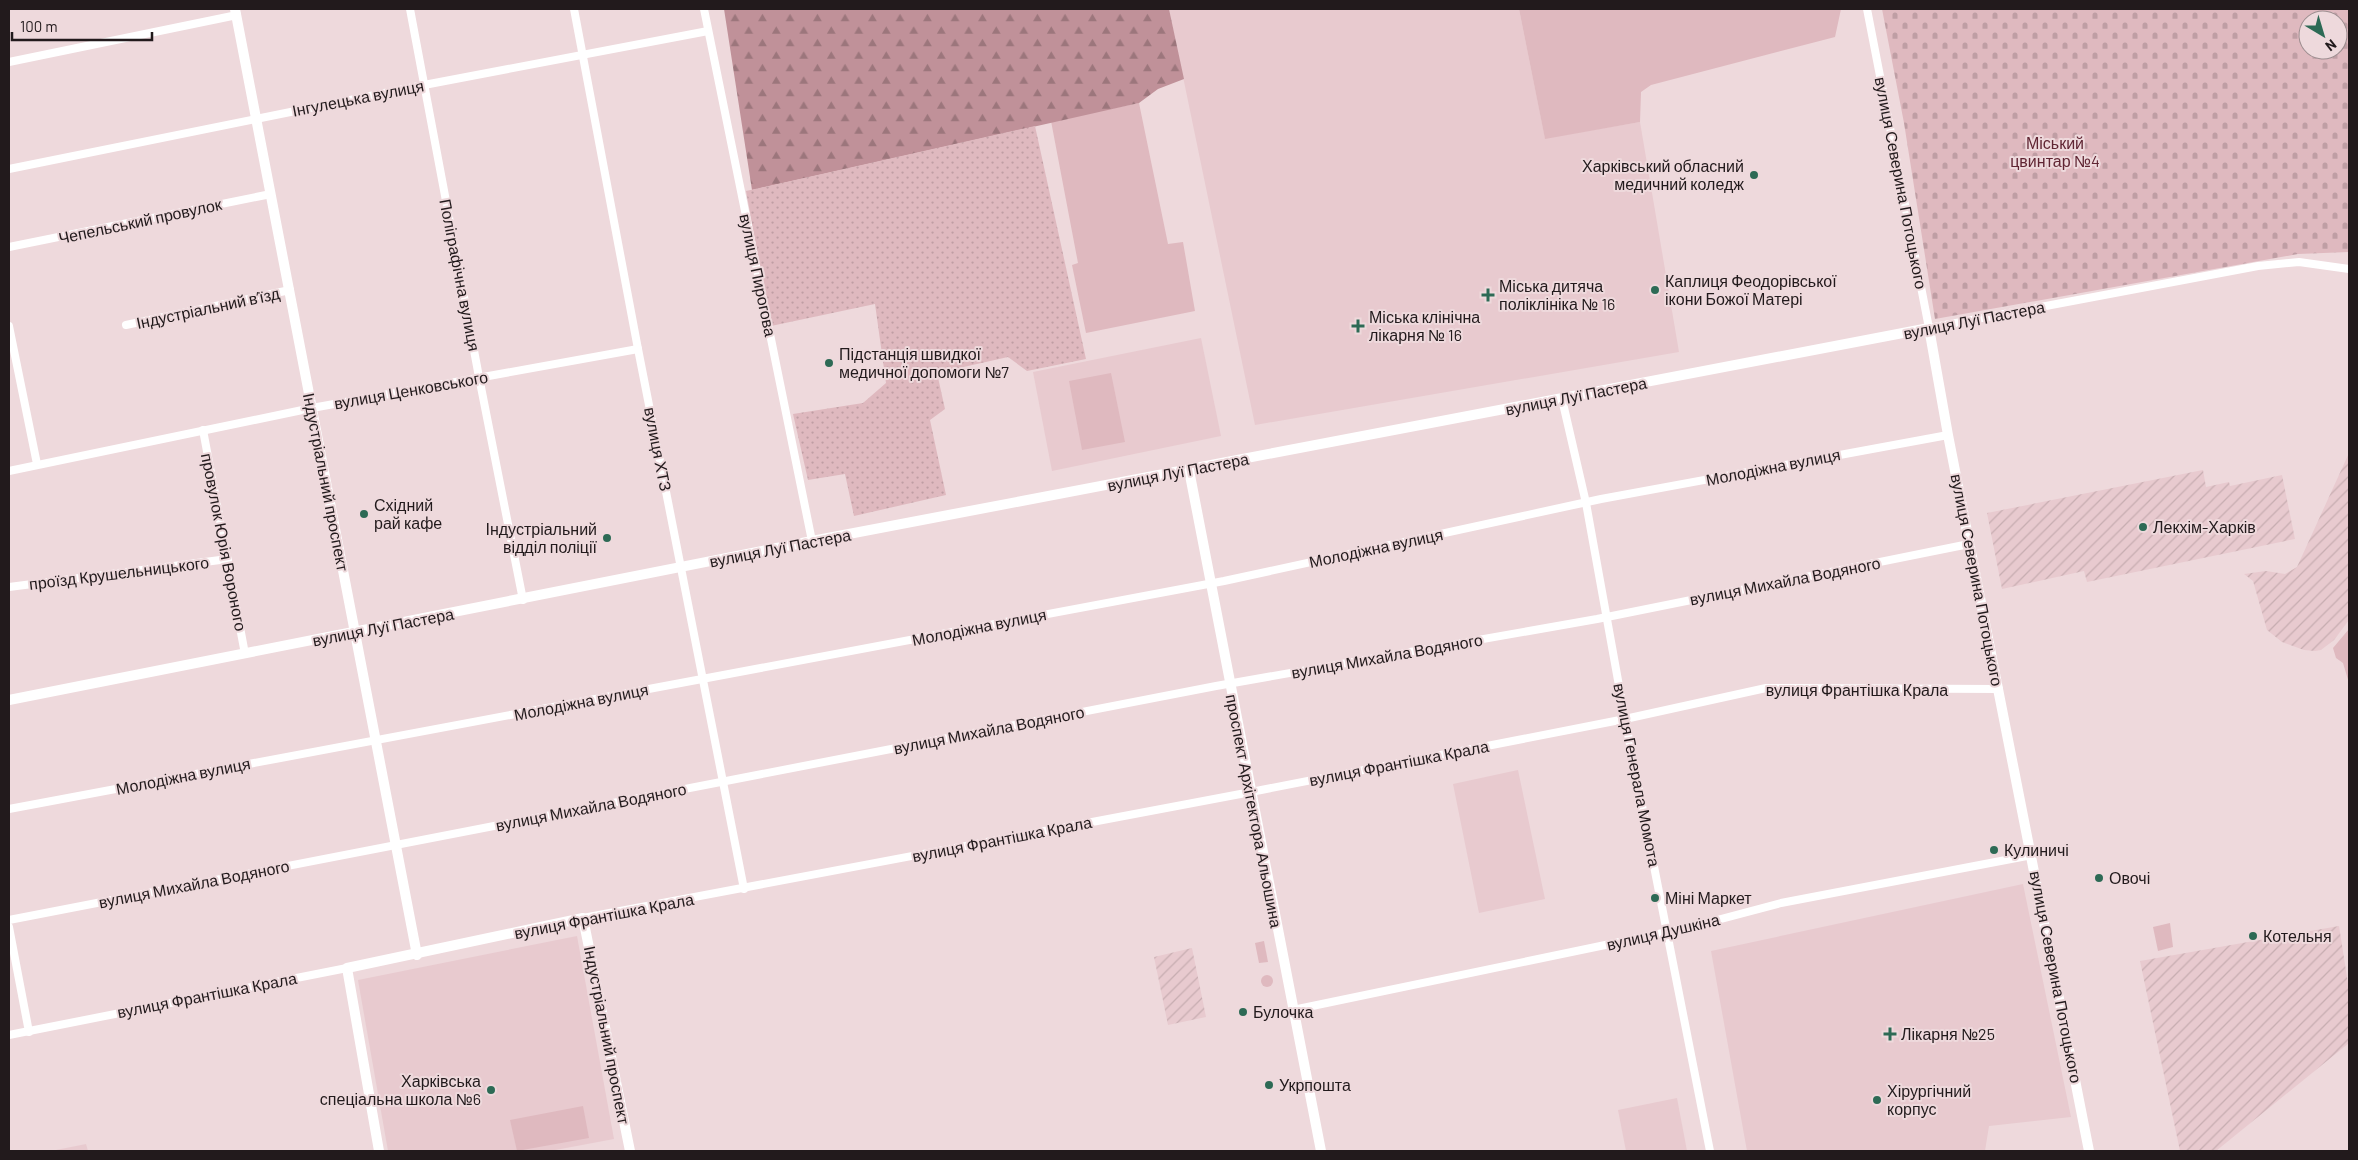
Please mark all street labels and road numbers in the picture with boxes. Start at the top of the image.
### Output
street label: Інгулецька вулиця [290,75,425,120]
street label: вулиця Северина Потоцького [1872,75,1931,291]
street label: Чепельський провулок [57,194,224,247]
street label: Поліграфічна вулиця [436,197,485,353]
street label: вулиця Пирогова [736,212,781,338]
street label: Індустріальний в’їзд [134,283,282,332]
street label: вулиця Луї Пастера [1902,296,2046,343]
street label: вулиця Ценковського [333,367,489,412]
street label: вулиця Луї Пастера [1504,372,1648,419]
street label: Індустріальний проспект [300,391,353,573]
street label: вулиця ХТЗ [641,405,676,492]
street label: Молодіжна вулиця [1704,444,1842,489]
street label: вулиця Луї Пастера [1106,448,1250,495]
street label: провулок Юрія Вороного [198,451,251,633]
street label: вулиця Северина Потоцького [1948,472,2007,688]
street label: вулиця Луї Пастера [708,524,852,571]
street label: Молодіжна вулиця [1307,524,1445,571]
street label: проїзд Крушельницького [28,552,210,593]
street label: вулиця Михайла Водяного [1688,553,1882,608]
street label: вулиця Луї Пастера [311,603,455,650]
street label: Молодіжна вулиця [910,604,1048,649]
street label: вулиця Михайла Водяного [1290,629,1484,682]
street label: Молодіжна вулиця [512,679,650,724]
street label: вулиця Франтішка Крала [1766,680,1948,699]
street label: вулиця Генерала Момота [1610,682,1665,868]
street label: проспект Архітектора Альошина [1222,692,1287,929]
street label: вулиця Михайла Водяного [892,702,1086,757]
street label: вулиця Франтішка Крала [1308,736,1490,789]
street label: Молодіжна вулиця [114,753,252,798]
street label: вулиця Михайла Водяного [494,779,688,834]
street label: вулиця Франтішка Крала [911,812,1093,865]
street label: вулиця Михайла Водяного [97,856,291,911]
street label: вулиця Северина Потоцького [2027,869,2086,1085]
street label: вулиця Франтішка Крала [513,889,695,942]
street label: вулиця Душкіна [1605,909,1721,954]
street label: Індустріальний проспект [581,944,634,1126]
street label: вулиця Франтішка Крала [116,968,298,1021]

